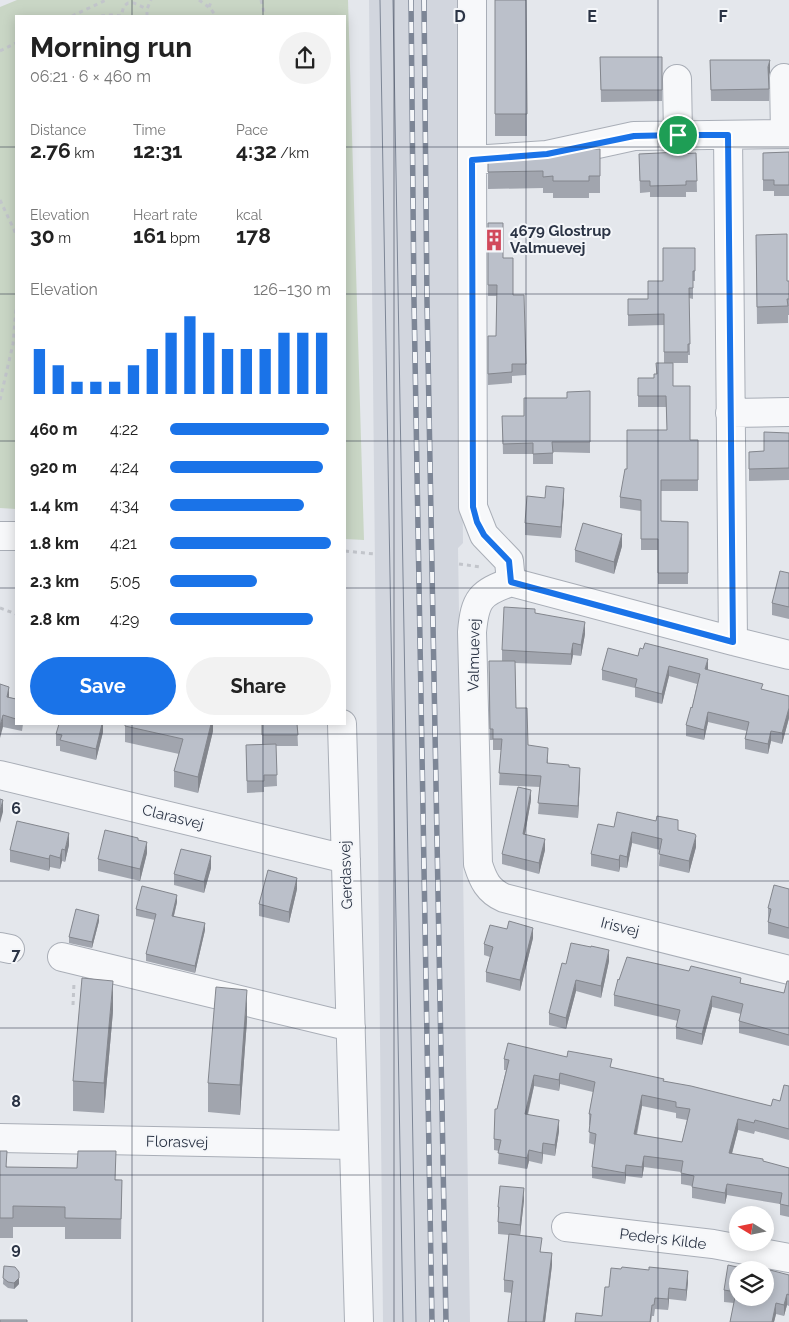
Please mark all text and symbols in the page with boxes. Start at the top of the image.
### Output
text: D [454,7,466,26]
text: E [587,7,597,26]
text: F [718,7,728,26]
text: Morning run [30,31,192,64]
button: share [279,32,331,84]
text: 06:21 · 6 × 460 m [30,67,151,86]
pin [657,114,699,156]
icon: arrive [664,121,692,149]
text: Distance [30,122,86,138]
text: Time [133,122,166,138]
text: Pace [236,122,268,138]
text: 2.76 [30,138,71,163]
text: 12:31 [133,138,183,163]
text: 4:32 [236,138,277,163]
text: km [71,145,95,161]
text: /km [277,145,309,161]
text: Elevation [30,207,89,223]
text: Heart rate [133,207,197,223]
text: kcal [236,207,262,223]
place label: 4679 Glostrup Valmuevej [510,222,611,257]
text: 30 [30,223,55,248]
text: 161 [133,223,167,248]
text: 178 [236,223,271,248]
building icon: 4679 Glostrup Valmuevej [481,227,507,253]
text: m [55,230,71,246]
text: bpm [167,230,200,246]
text: Elevation [30,280,98,299]
text: 126–130 m [253,280,331,299]
text: 460 m [30,420,77,439]
text: 4:22 [110,420,138,439]
text: 920 m [30,458,77,477]
text: 4:24 [110,458,139,477]
text: 1.4 km [30,496,78,515]
text: 4:34 [110,496,139,515]
text: 1.8 km [30,534,79,553]
text: 4:21 [110,534,137,553]
text: 2.3 km [30,572,79,591]
text: 5:05 [110,572,140,591]
text: 2.8 km [30,610,80,629]
text: 4:29 [110,610,139,629]
street label: Valmuevej [464,618,484,692]
button: Save [30,657,176,715]
button: Share [186,657,331,715]
text: 6 [11,799,21,818]
street label: Clarasvej [140,801,206,833]
street label: Gerdasvej [336,840,356,910]
street label: Irisvej [599,914,641,940]
text: 7 [12,945,21,964]
text: 8 [11,1092,21,1111]
street label: Florasvej [146,1132,208,1152]
north arrow [729,1206,774,1251]
map controls [729,1206,774,1306]
street label: Peders Kilde [618,1225,708,1253]
text: 9 [11,1239,21,1258]
button: layers [729,1261,774,1306]

